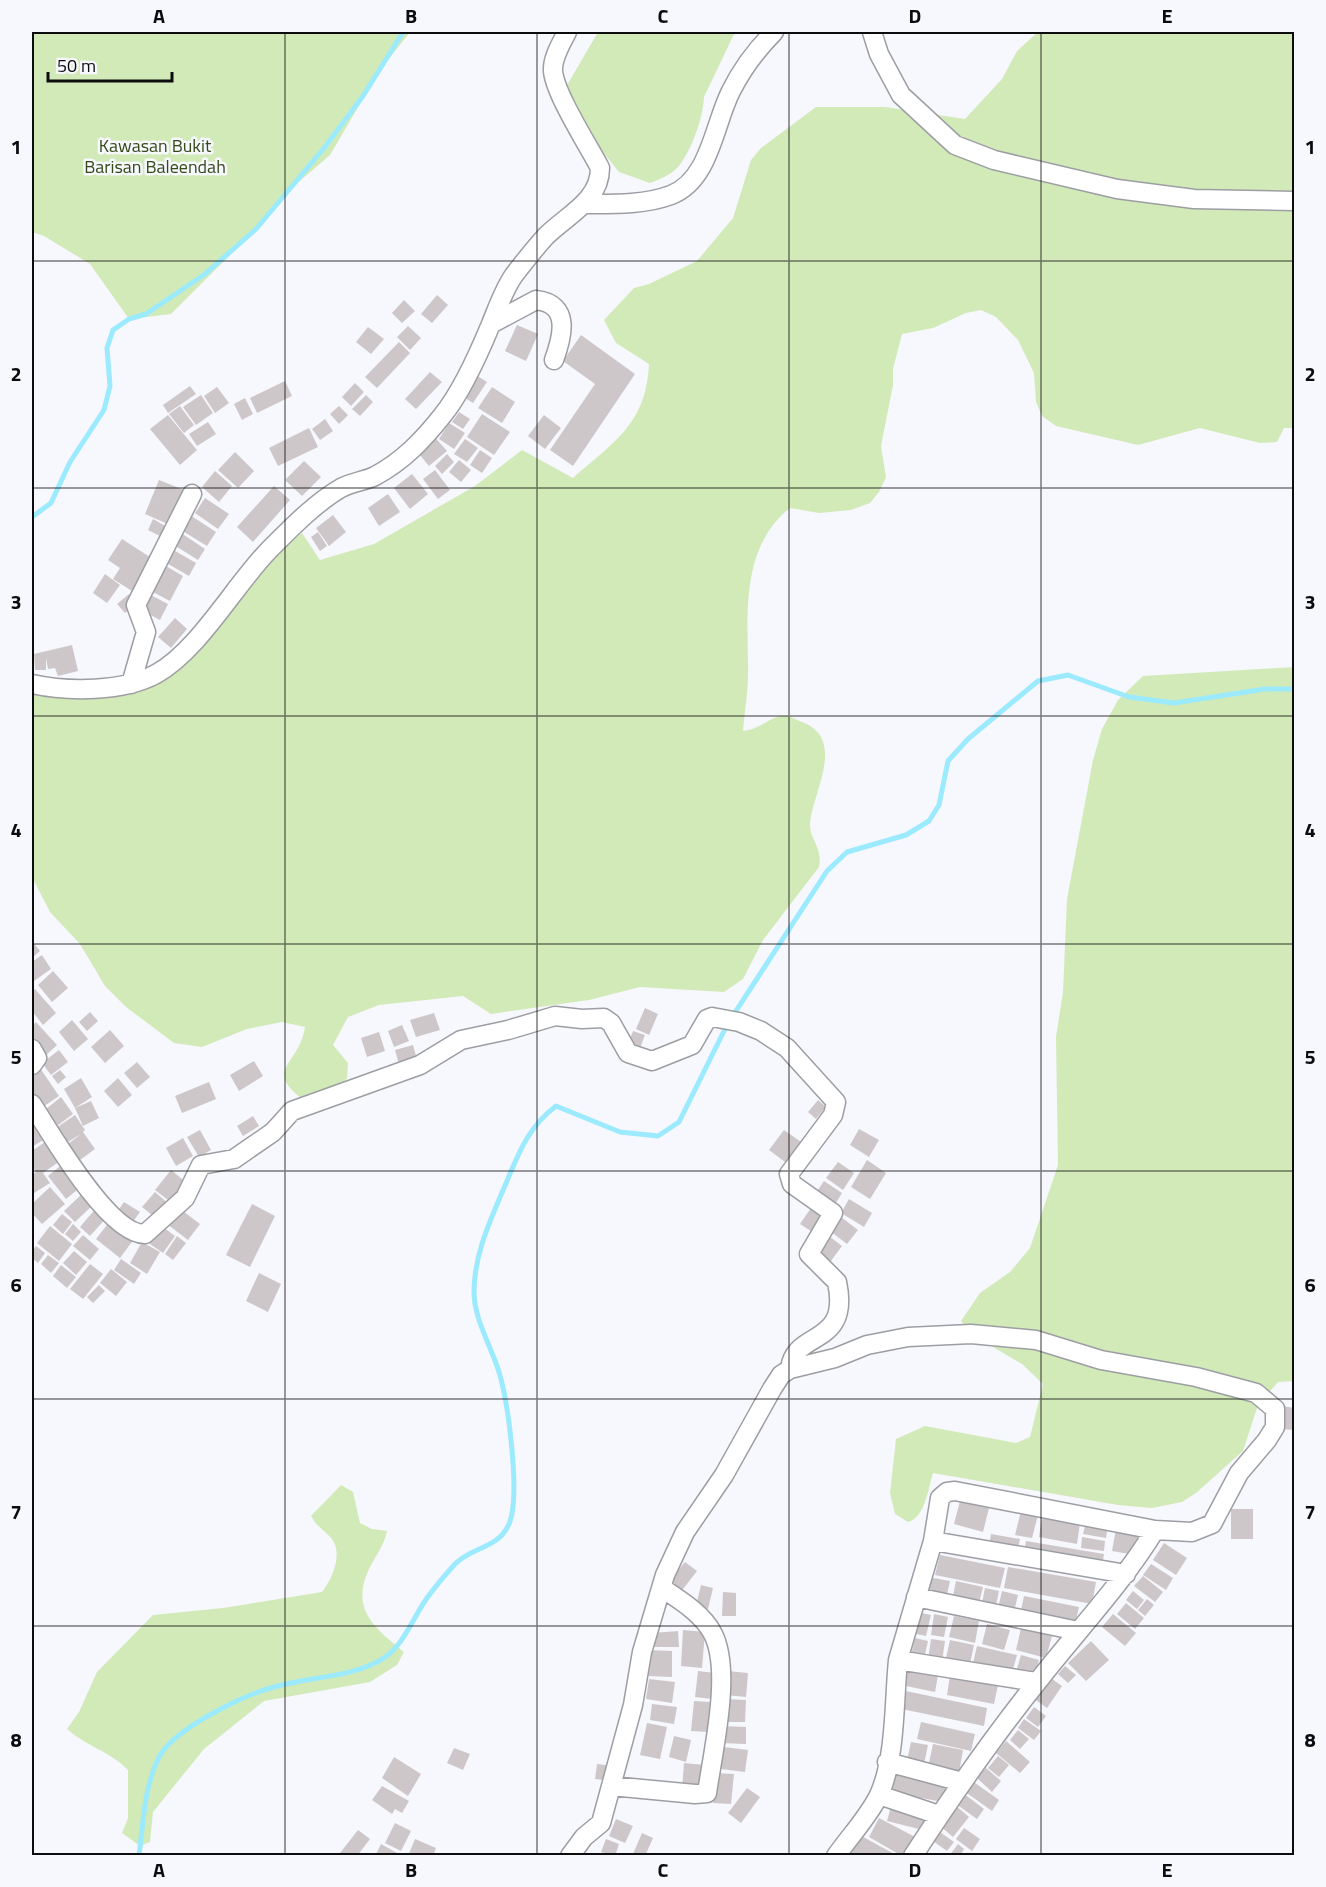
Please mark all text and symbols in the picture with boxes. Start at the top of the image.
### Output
text: A [153,0,165,31]
text: B [405,0,417,31]
text: C [658,0,669,31]
text: D [909,0,921,31]
text: E [1161,0,1173,31]
scale bar [48,45,172,83]
text: 50 m [57,52,96,79]
text: 1 [10,131,22,162]
text: 1 [1304,131,1316,162]
park label: Kawasan Bukit Barisan Baleendah [84,132,226,180]
text: 2 [10,358,22,389]
text: 2 [1304,358,1316,389]
text: 3 [10,586,22,617]
text: 3 [1304,586,1316,617]
text: 4 [10,814,22,845]
text: 4 [1304,814,1316,845]
text: 5 [10,1041,22,1072]
text: 5 [1304,1041,1316,1072]
text: 6 [10,1269,22,1300]
text: 6 [1304,1269,1316,1300]
text: 7 [10,1496,22,1527]
text: 7 [1304,1496,1316,1527]
text: 8 [10,1724,22,1755]
text: 8 [1304,1724,1316,1755]
text: A [153,1854,165,1885]
text: B [405,1854,417,1885]
text: C [658,1854,669,1885]
text: D [909,1854,921,1885]
text: E [1161,1854,1173,1885]

